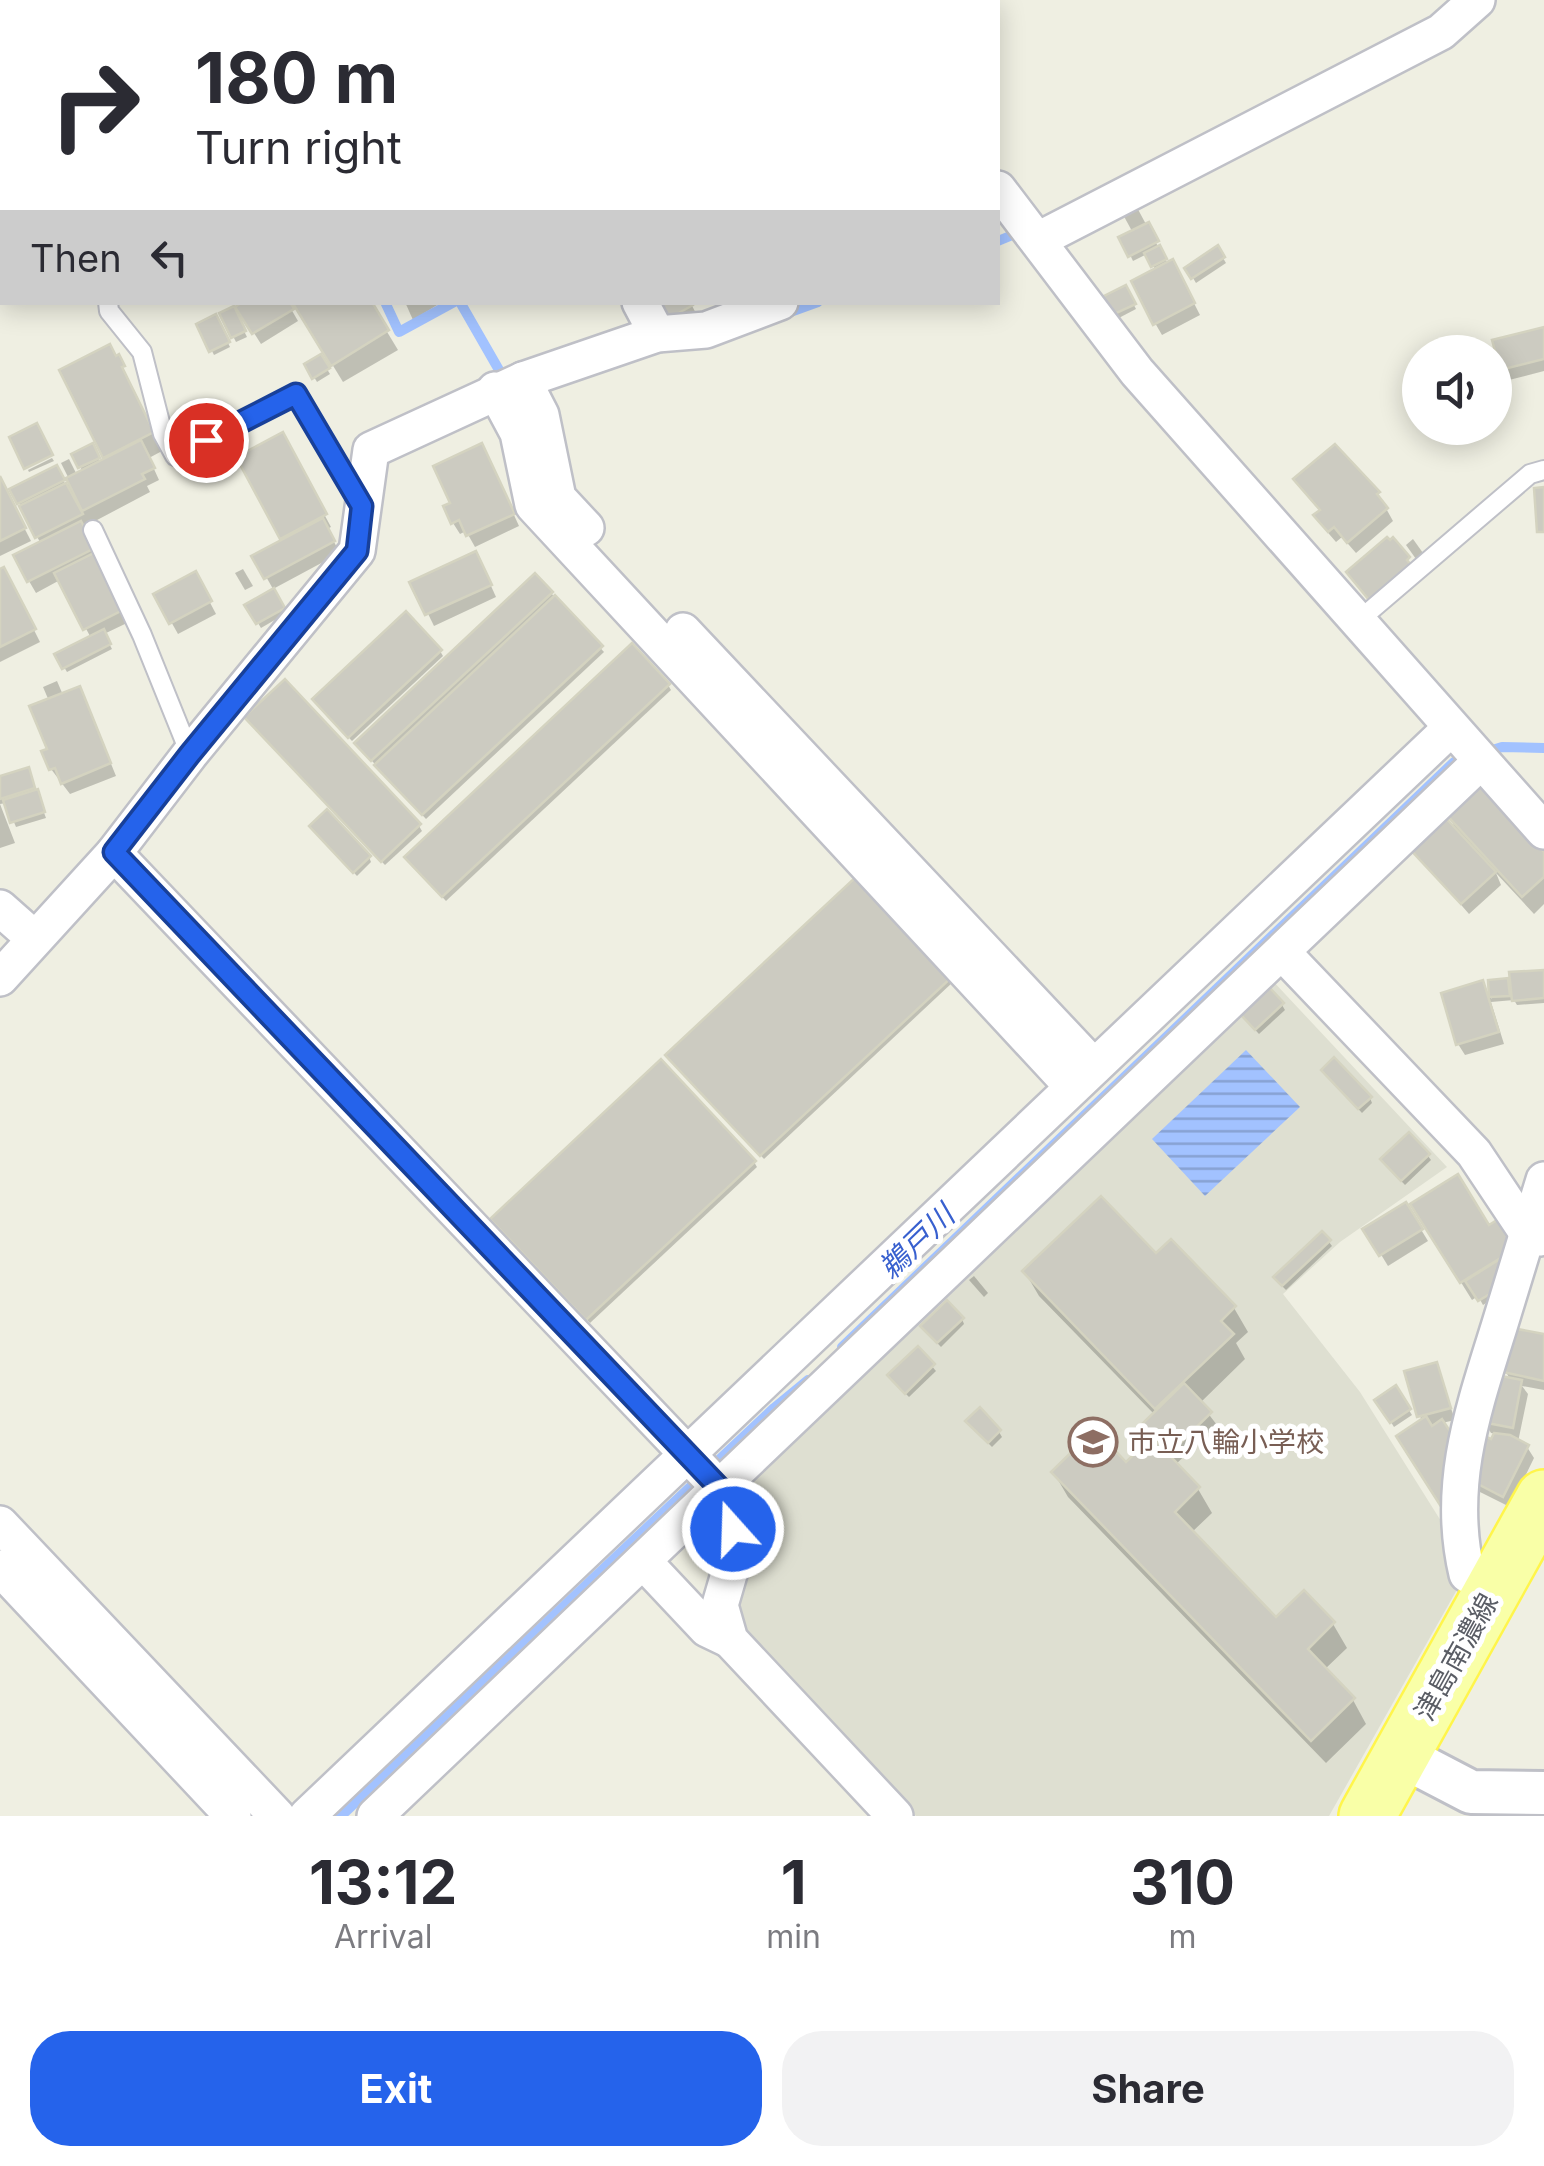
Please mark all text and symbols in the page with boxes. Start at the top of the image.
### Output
text: 180 m [195,35,398,120]
icon: right [30,40,160,170]
text: Turn right [195,120,402,175]
icon: left [142,230,197,285]
text: Then [30,235,122,281]
map controls [1402,335,1512,445]
button: sound [1402,335,1512,445]
pin [164,398,249,483]
icon: arrive [179,413,234,468]
water label: 鵜戸川 [871,1195,963,1285]
school or university icon: 市立八輪小学校 [1067,1416,1119,1468]
place label: 市立八輪小学校 [1128,1425,1324,1459]
position arrow [681,1477,785,1581]
street label: 津島南濃線 [1407,1588,1505,1726]
text: 13:12 [309,1846,457,1918]
text: 1 [781,1846,807,1918]
text: 310 [1130,1846,1235,1918]
text: Arrival [334,1917,432,1956]
text: min [766,1917,821,1956]
text: m [1168,1917,1197,1956]
button: Exit [30,2031,762,2146]
button: Share [782,2031,1514,2146]

